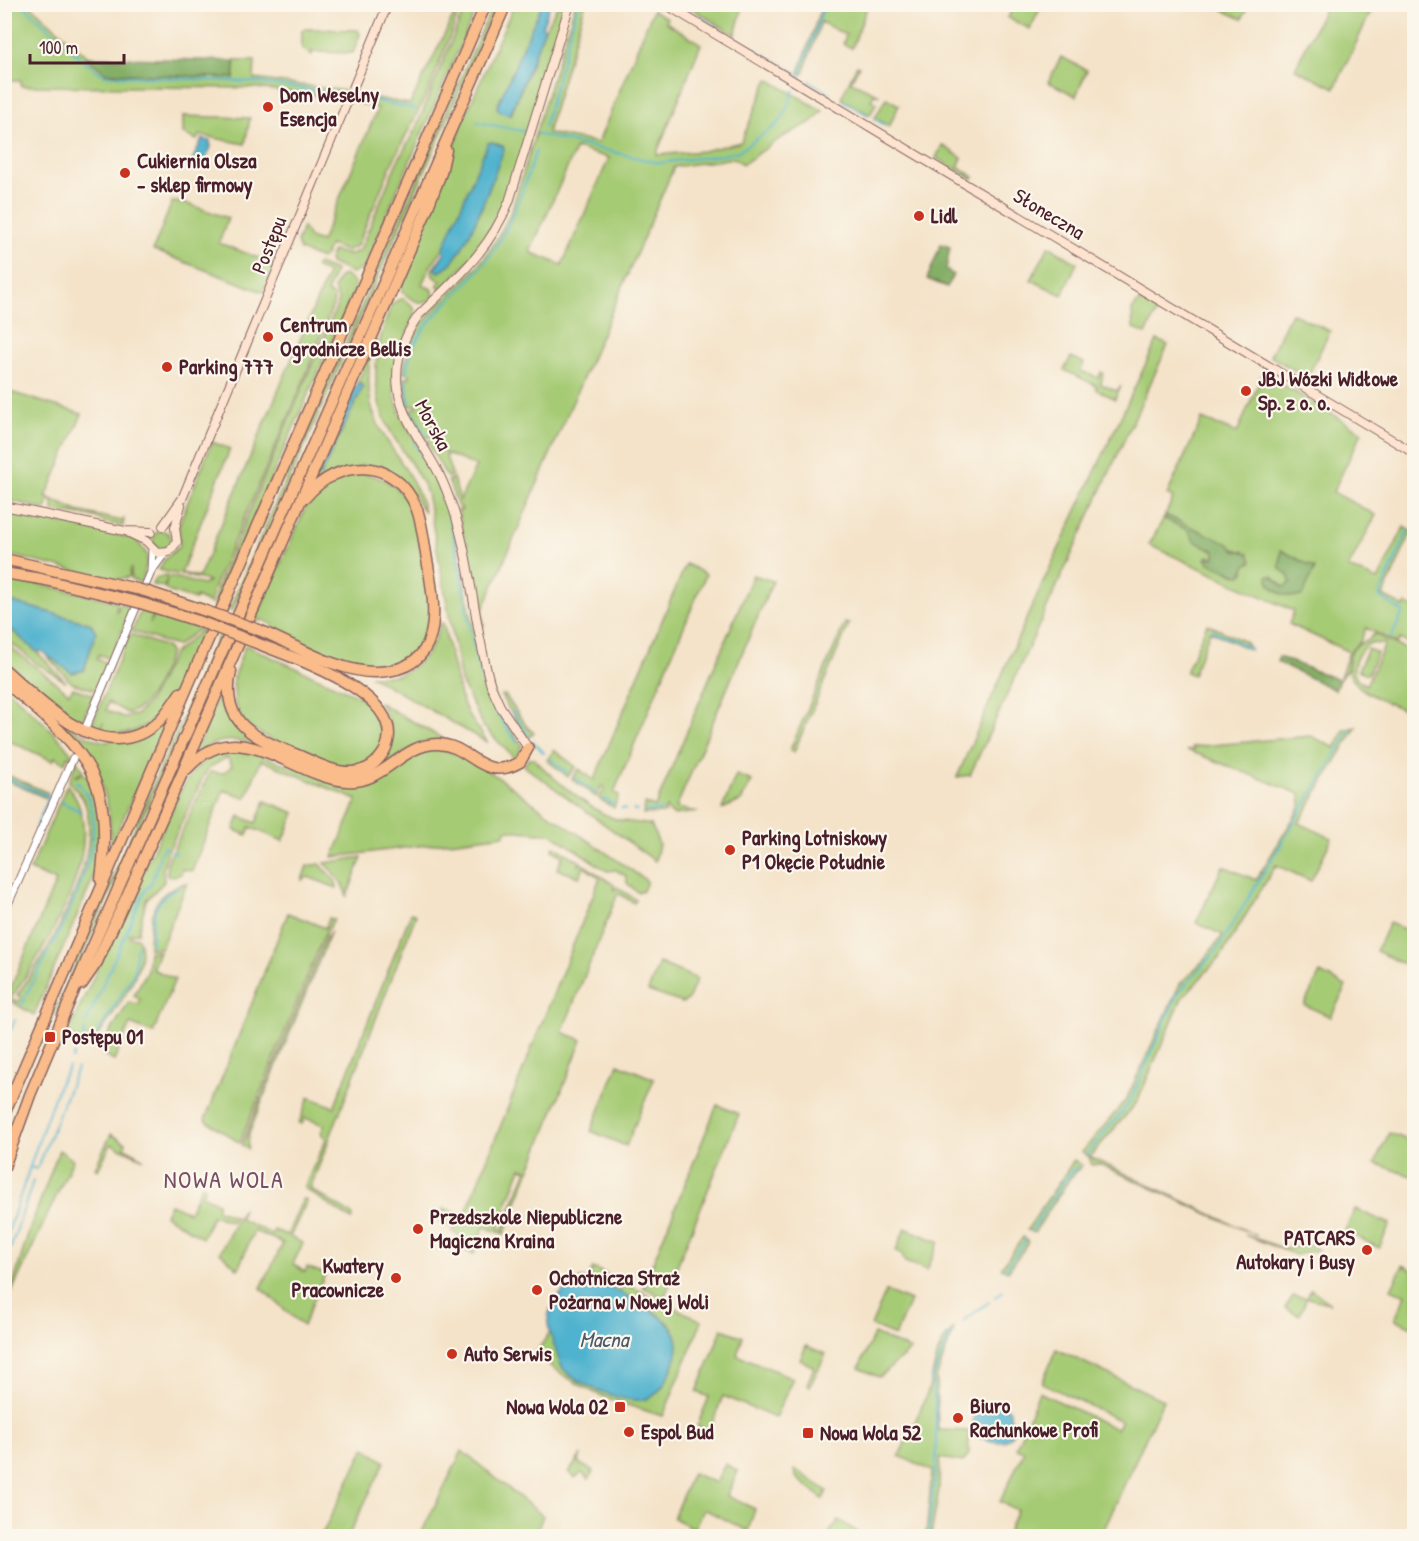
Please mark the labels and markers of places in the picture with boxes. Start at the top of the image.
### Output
place label: Dom Weselny Esencja [280,80,379,133]
marker: Dom Weselny Esencja [261,100,275,114]
place label: Cukiernia Olsza - sklep firmowy [137,146,257,200]
marker: Cukiernia Olsza - sklep firmowy [118,166,132,180]
place label: Lidl [931,201,958,230]
marker: Lidl [912,209,926,223]
place label: Centrum Ogrodnicze Bellis [280,310,411,364]
marker: Centrum Ogrodnicze Bellis [261,330,275,344]
place label: Parking 777 [179,352,274,382]
marker: Parking 777 [160,360,174,374]
place label: JBJ Wózki Widłowe Sp. z o. o. [1258,364,1399,418]
marker: JBJ Wózki Widłowe Sp. z o. o. [1239,384,1253,398]
place label: Parking Lotniskowy P1 Okęcie Południe [742,823,887,876]
marker: Parking Lotniskowy P1 Okęcie Południe [723,843,737,857]
place label: Postępu 01 [62,1022,144,1052]
marker: Postępu 01 [43,1030,57,1044]
place label: Przedszkole Niepubliczne Magiczna Kraina [430,1202,623,1256]
marker: Przedszkole Niepubliczne Magiczna Kraina [411,1222,425,1236]
place label: PATCARS Autokary i Busy [1236,1223,1355,1277]
marker: PATCARS Autokary i Busy [1360,1243,1374,1257]
place label: Kwatery Pracownicze [292,1251,385,1304]
place label: Ochotnicza Straż Pożarna w Nowej Woli [549,1263,709,1316]
marker: Kwatery Pracownicze [389,1271,403,1285]
marker: Ochotnicza Straż Pożarna w Nowej Woli [530,1283,544,1297]
place label: Auto Serwis [464,1339,552,1368]
marker: Auto Serwis [445,1347,459,1361]
place label: Biuro Rachunkowe Profi [970,1391,1098,1444]
place label: Nowa Wola 02 [506,1392,608,1421]
marker: Nowa Wola 02 [613,1400,627,1414]
marker: Biuro Rachunkowe Profi [951,1411,965,1425]
place label: Espol Bud [641,1417,714,1447]
place label: Nowa Wola 52 [820,1418,921,1447]
marker: Espol Bud [622,1425,636,1439]
marker: Nowa Wola 52 [801,1426,815,1440]

